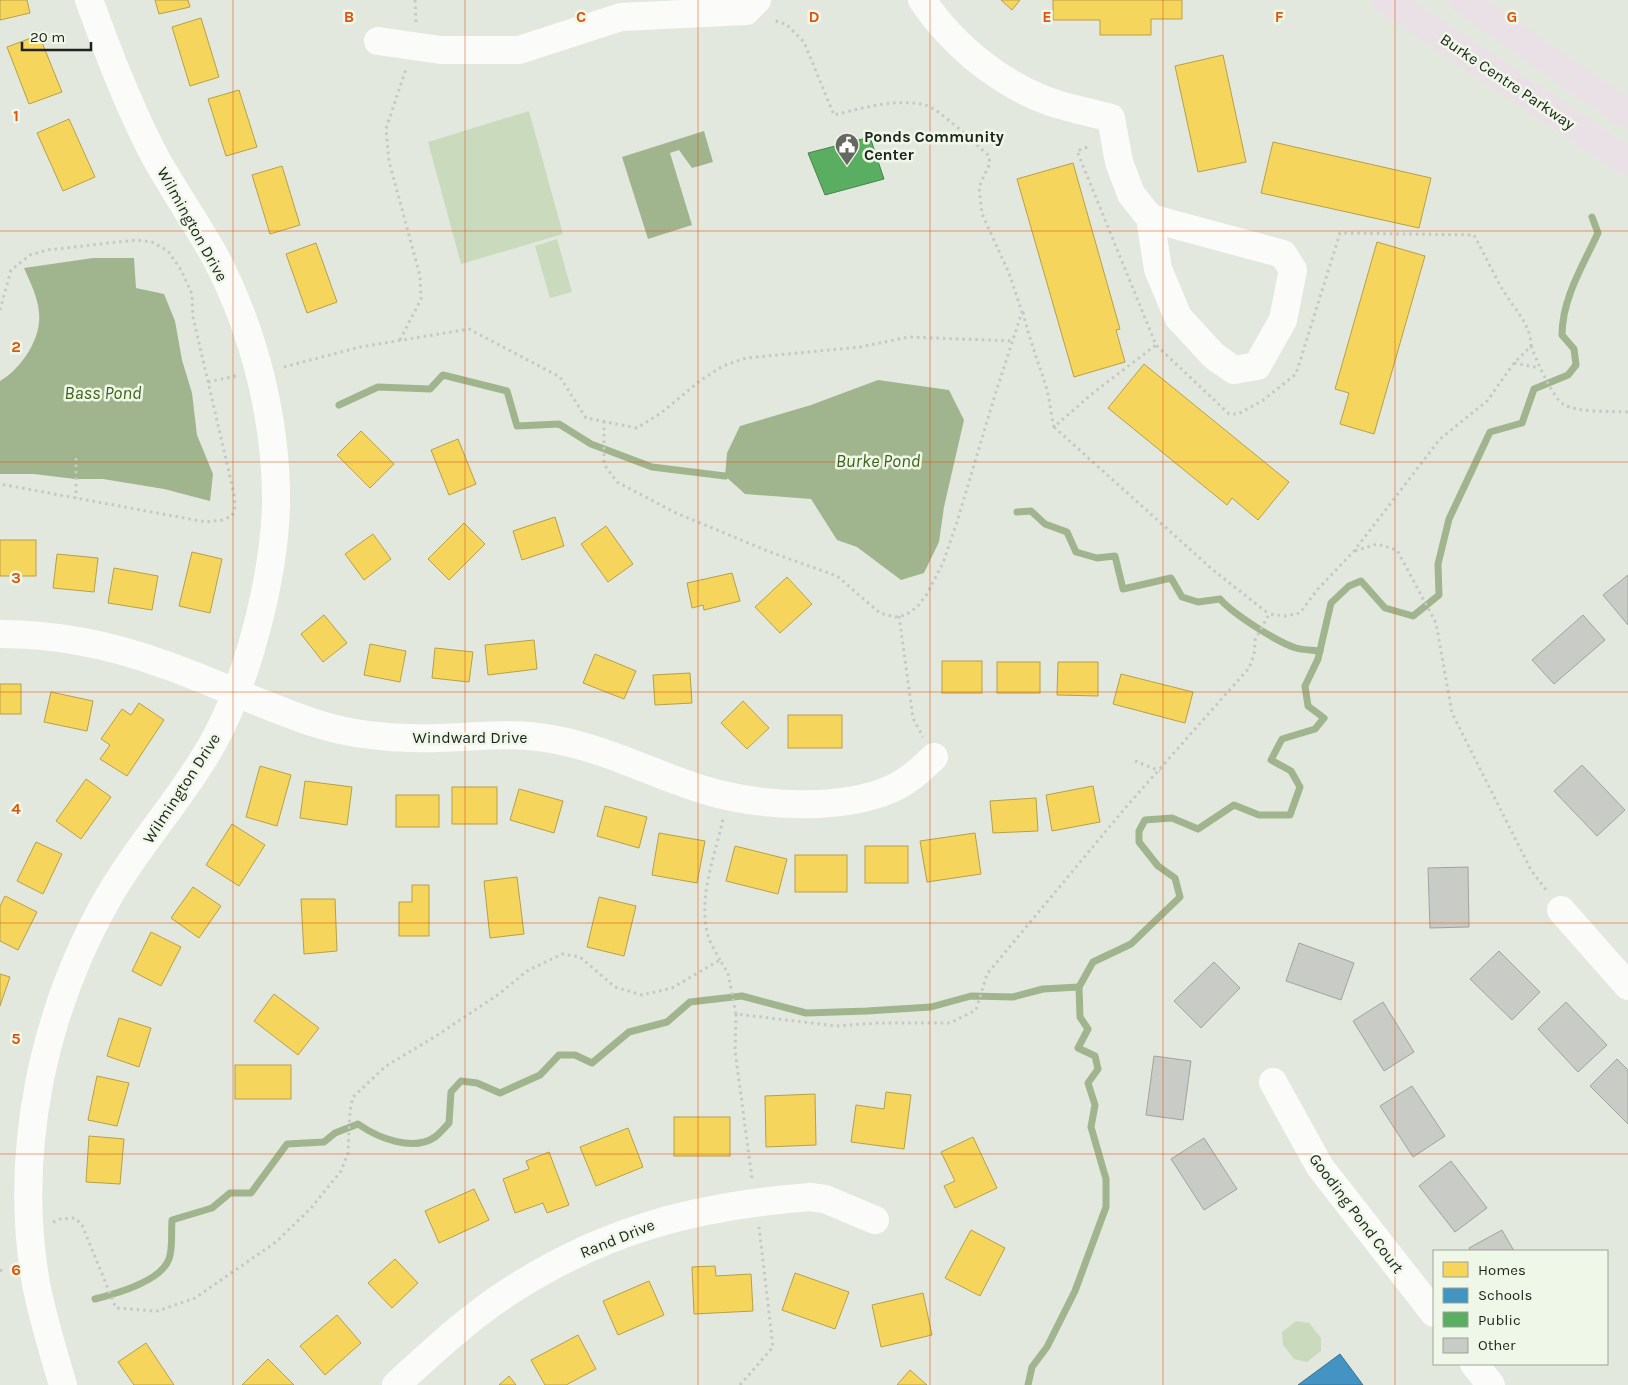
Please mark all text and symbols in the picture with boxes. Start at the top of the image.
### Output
text: B [344,7,354,26]
text: C [576,7,586,26]
text: D [809,7,820,26]
text: E [1042,7,1052,26]
text: F [1275,7,1284,26]
text: G [1507,7,1517,26]
scale bar [22,20,91,52]
text: 20 m [30,28,65,46]
street label: Burke Centre Parkway [1437,29,1579,134]
text: 1 [13,106,19,125]
place label: Ponds Community Center [864,127,1004,164]
public building icon: Ponds Community Center [834,132,860,166]
street label: Wilmington Drive [153,164,232,285]
text: 2 [11,337,21,356]
water label: Bass Pond [64,382,142,404]
water label: Burke Pond [836,450,921,472]
text: 3 [11,568,21,587]
street label: Windward Drive [412,728,528,747]
street label: Wilmington Drive [139,730,224,847]
text: 4 [11,799,21,818]
text: 5 [11,1029,21,1048]
street label: Gooding Pond Court [1305,1150,1408,1277]
street label: Rand Drive [577,1215,657,1262]
legend [1433,1250,1608,1365]
text: 6 [11,1260,21,1279]
text: Homes [1478,1261,1526,1279]
text: Schools [1478,1286,1532,1304]
text: Public [1478,1311,1521,1329]
text: Other [1478,1336,1516,1354]

